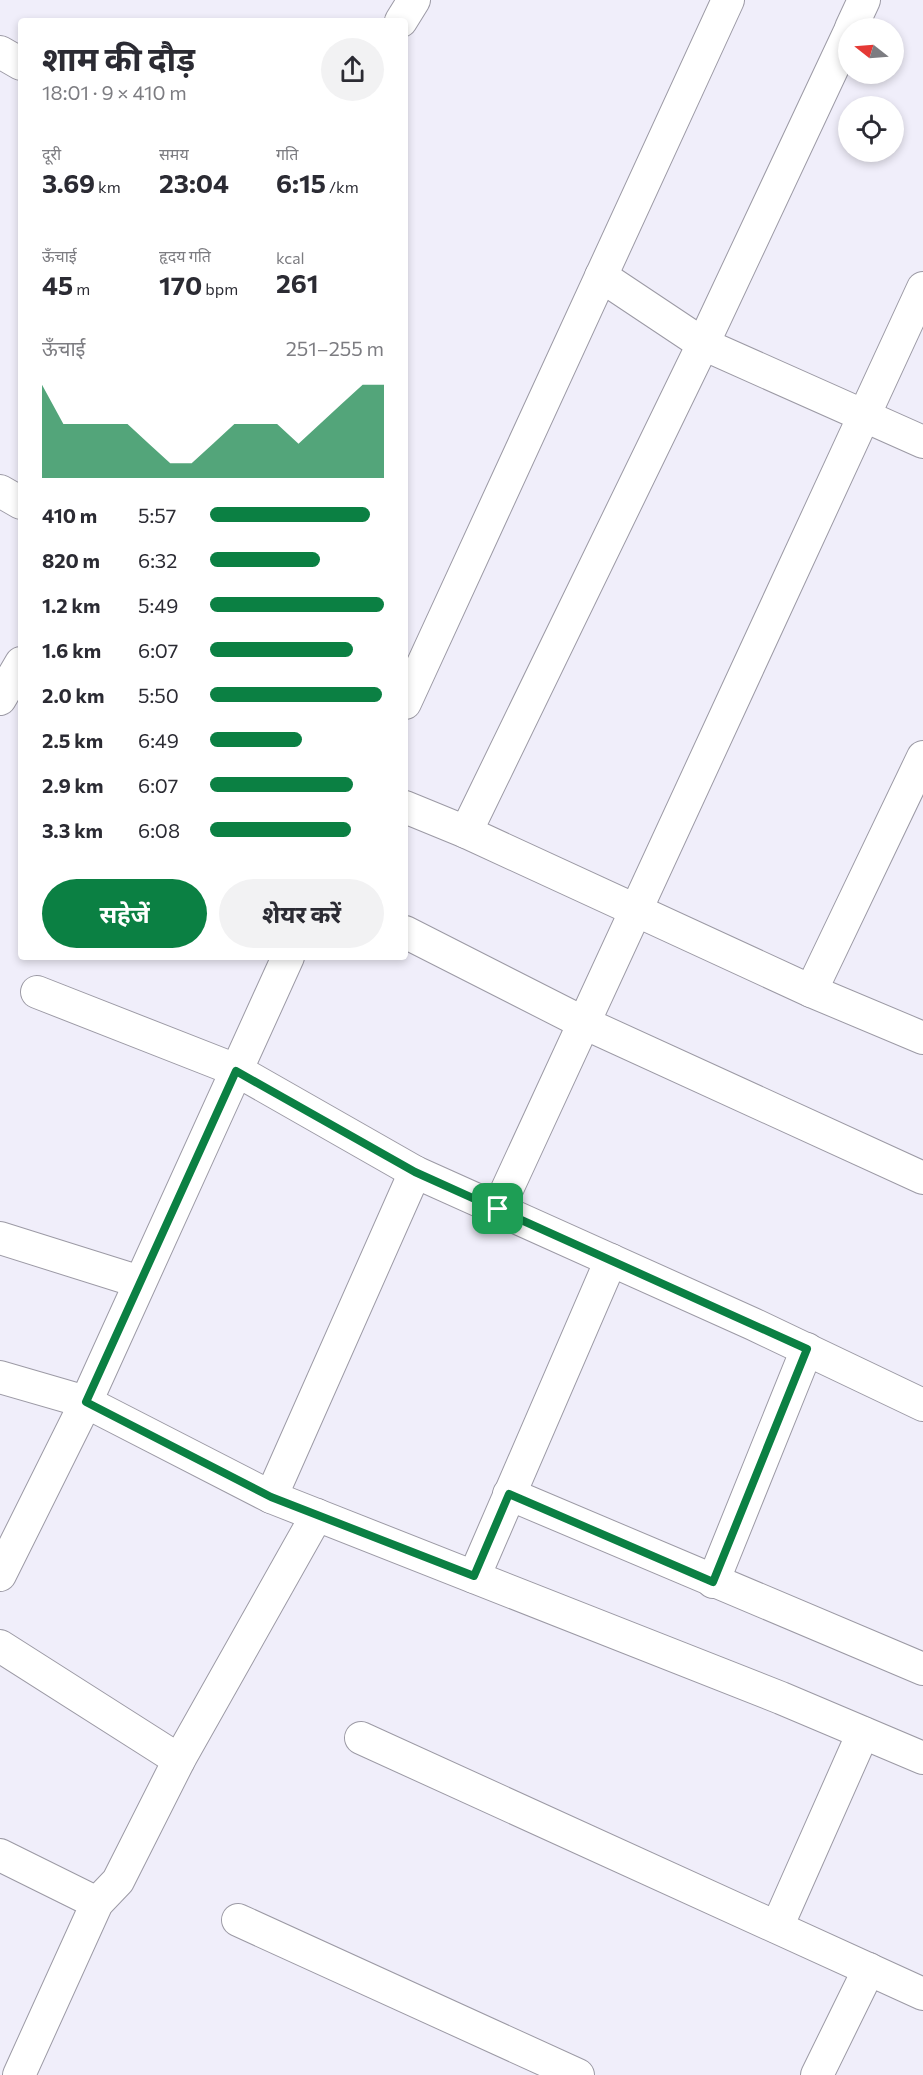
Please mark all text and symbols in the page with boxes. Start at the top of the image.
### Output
north arrow [838,18,904,84]
map controls [838,18,904,162]
text: शाम की दौड़ [42,37,195,78]
button: share [321,38,384,101]
text: 18:01 · 9 × 410 m [42,80,187,104]
button: locate [838,96,904,162]
text: दूरी [42,144,61,163]
text: समय [159,144,189,163]
text: गति [276,144,298,163]
text: 3.69 [42,167,95,198]
text: 23:04 [159,167,229,198]
text: 6:15 [276,167,326,198]
text: km [95,177,121,196]
text: /km [326,177,359,196]
text: ऊँचाई [42,246,77,265]
text: हृदय गति [159,246,211,265]
text: kcal [276,248,305,267]
text: 261 [276,267,318,298]
text: 45 [42,269,73,300]
text: 170 [159,269,202,300]
text: m [73,279,90,298]
text: bpm [202,279,238,298]
text: ऊँचाई [42,336,85,360]
text: 251–255 m [286,336,384,360]
text: 410 m [42,503,97,527]
text: 5:57 [138,503,176,527]
text: 820 m [42,548,100,572]
text: 6:32 [138,548,177,572]
text: 1.2 km [42,593,100,617]
text: 5:49 [138,593,178,617]
text: 1.6 km [42,638,101,662]
text: 6:07 [138,638,178,662]
text: 2.0 km [42,683,104,707]
text: 5:50 [138,683,179,707]
text: 2.5 km [42,728,103,752]
text: 6:49 [138,728,179,752]
text: 2.9 km [42,773,103,797]
text: 6:07 [138,773,178,797]
text: 3.3 km [42,818,103,842]
text: 6:08 [138,818,180,842]
button: सहेजें [42,879,207,948]
button: शेयर करें [219,879,384,948]
pin [472,1183,523,1234]
icon: arrive [481,1192,514,1225]

